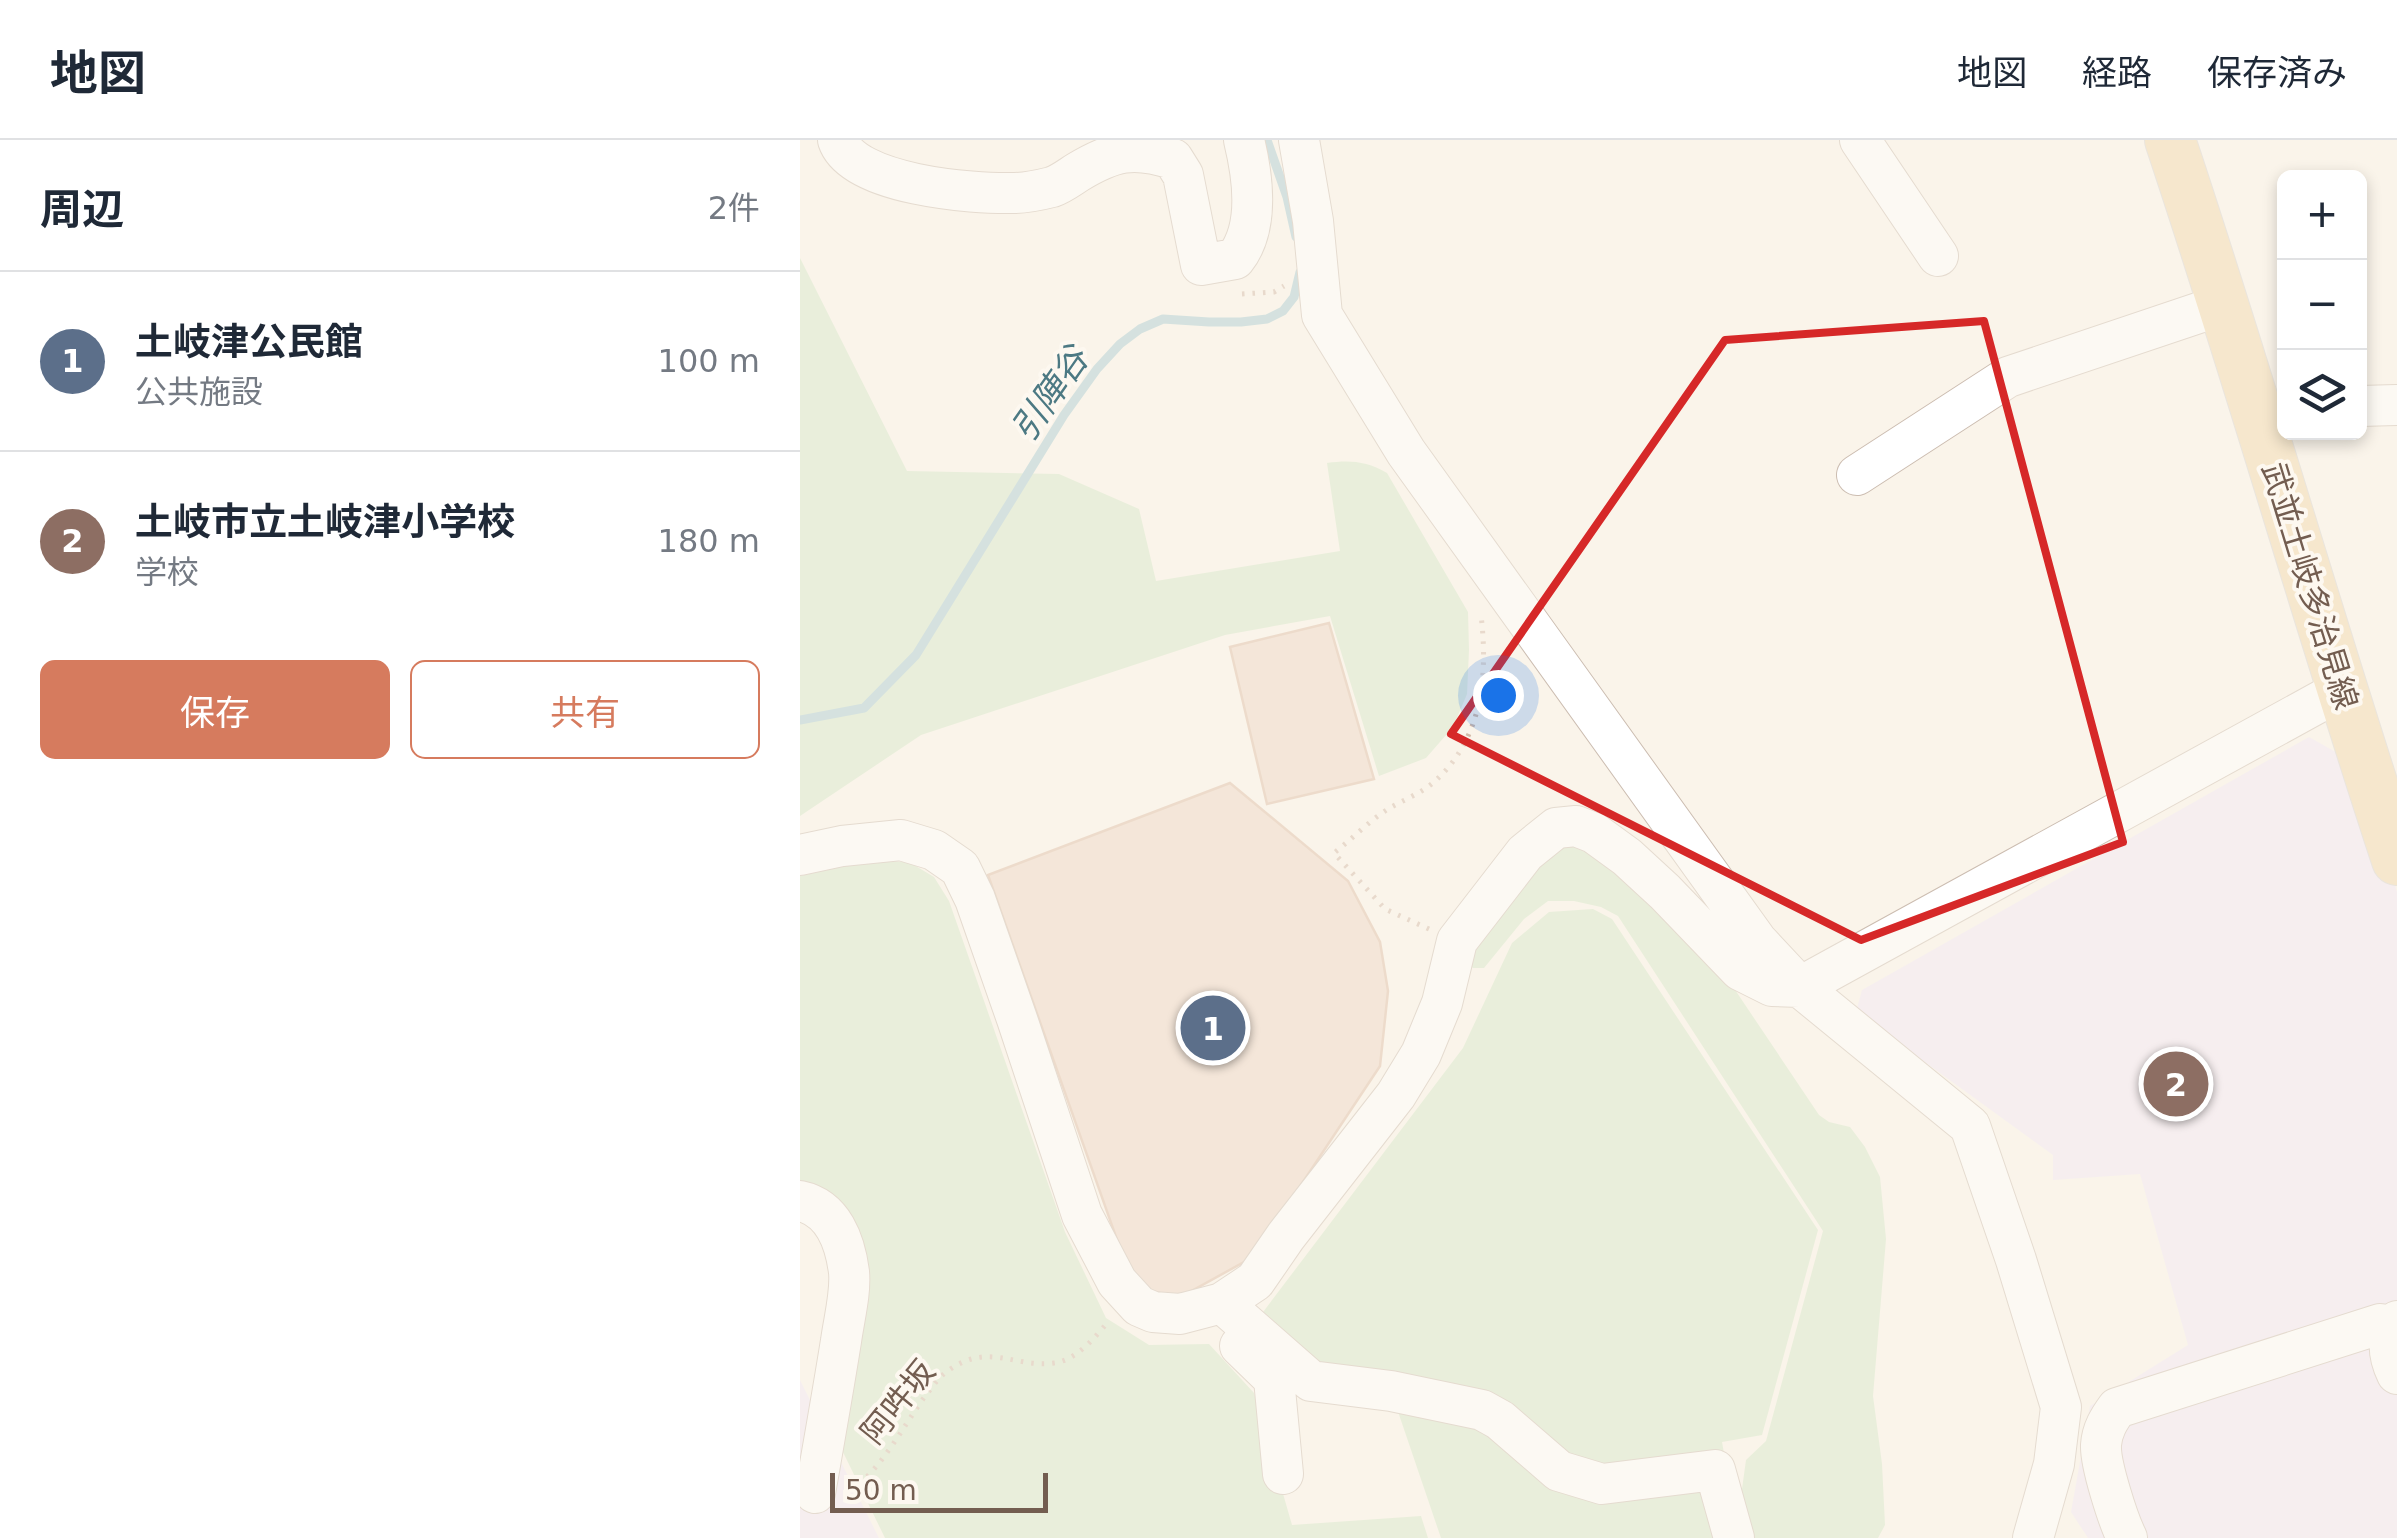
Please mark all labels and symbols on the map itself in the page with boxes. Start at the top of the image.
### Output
water label: 引陣谷 [1003,337,1098,448]
street label: 武並土岐多治見線 [2254,458,2366,714]
your location [1473,670,1524,721]
pin: 1 [1180,990,1246,1066]
pin: 2 [2144,1046,2208,1122]
street label: 阿吽坂 [853,1353,943,1451]
scale bar [830,1468,1048,1512]

